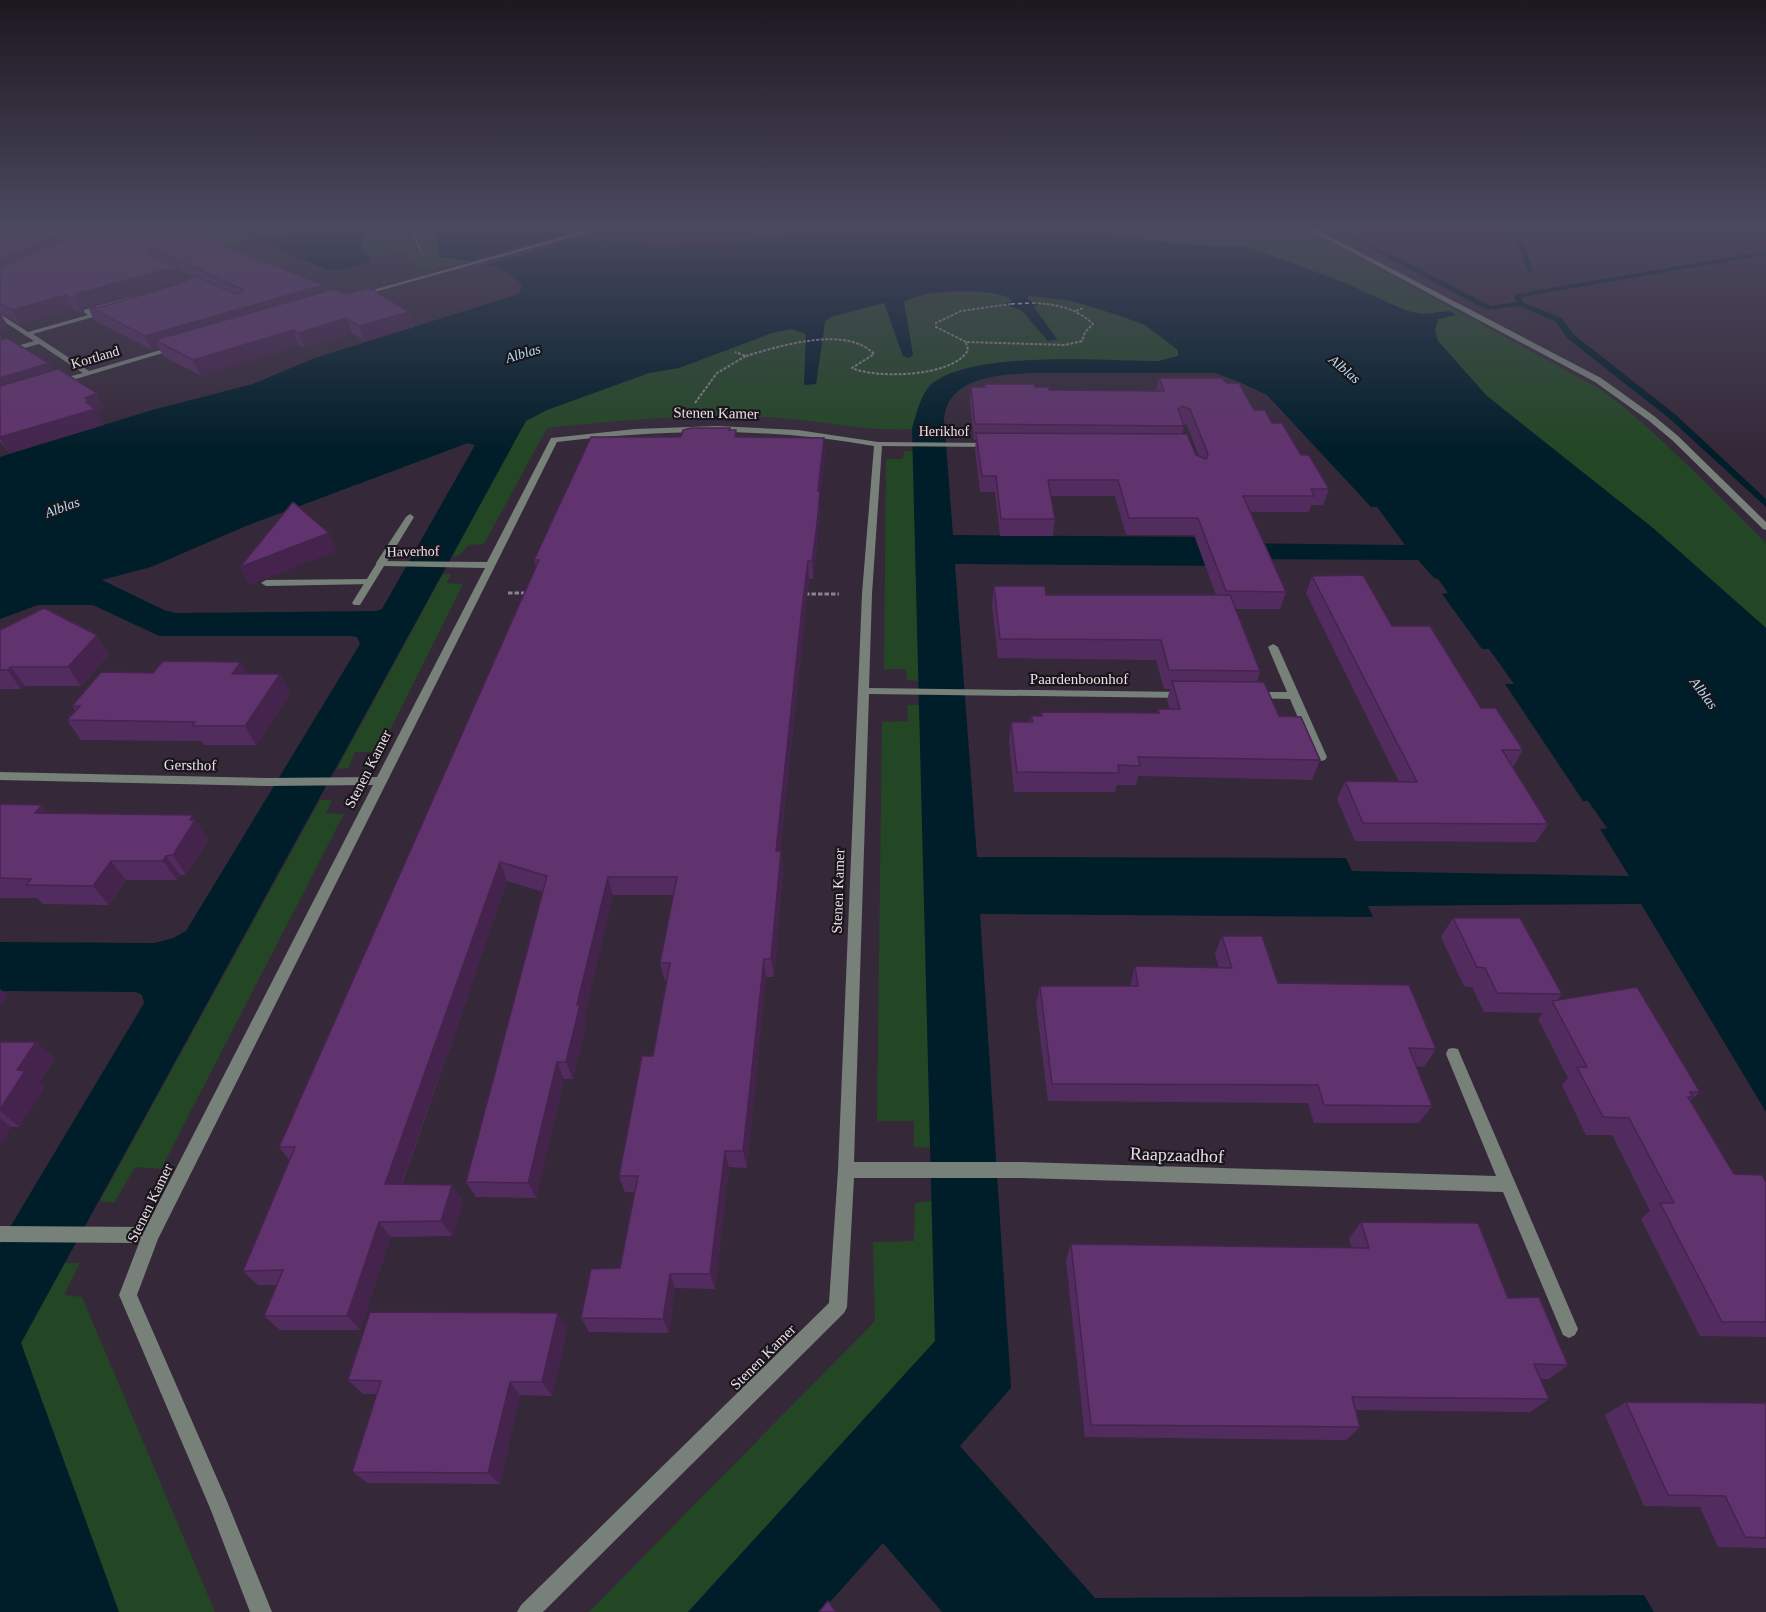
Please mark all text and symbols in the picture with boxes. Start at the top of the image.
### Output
water label: Alblas [503,341,543,366]
street label: Kortland [69,343,121,372]
water label: Alblas [1325,351,1364,387]
street label: Stenen Kamer [673,404,759,422]
street label: Herikhof [919,424,970,439]
water label: Alblas [42,494,82,521]
street label: Haverhof [386,544,440,559]
street label: Paardenboonhof [1030,671,1128,687]
water label: Alblas [1686,674,1721,713]
street label: Stenen Kamer [341,727,395,811]
street label: Gersthof [164,757,216,773]
street label: Stenen Kamer [829,848,847,934]
street label: Raapzaadhof [1130,1143,1224,1167]
street label: Stenen Kamer [124,1161,176,1245]
street label: Stenen Kamer [727,1321,799,1393]

